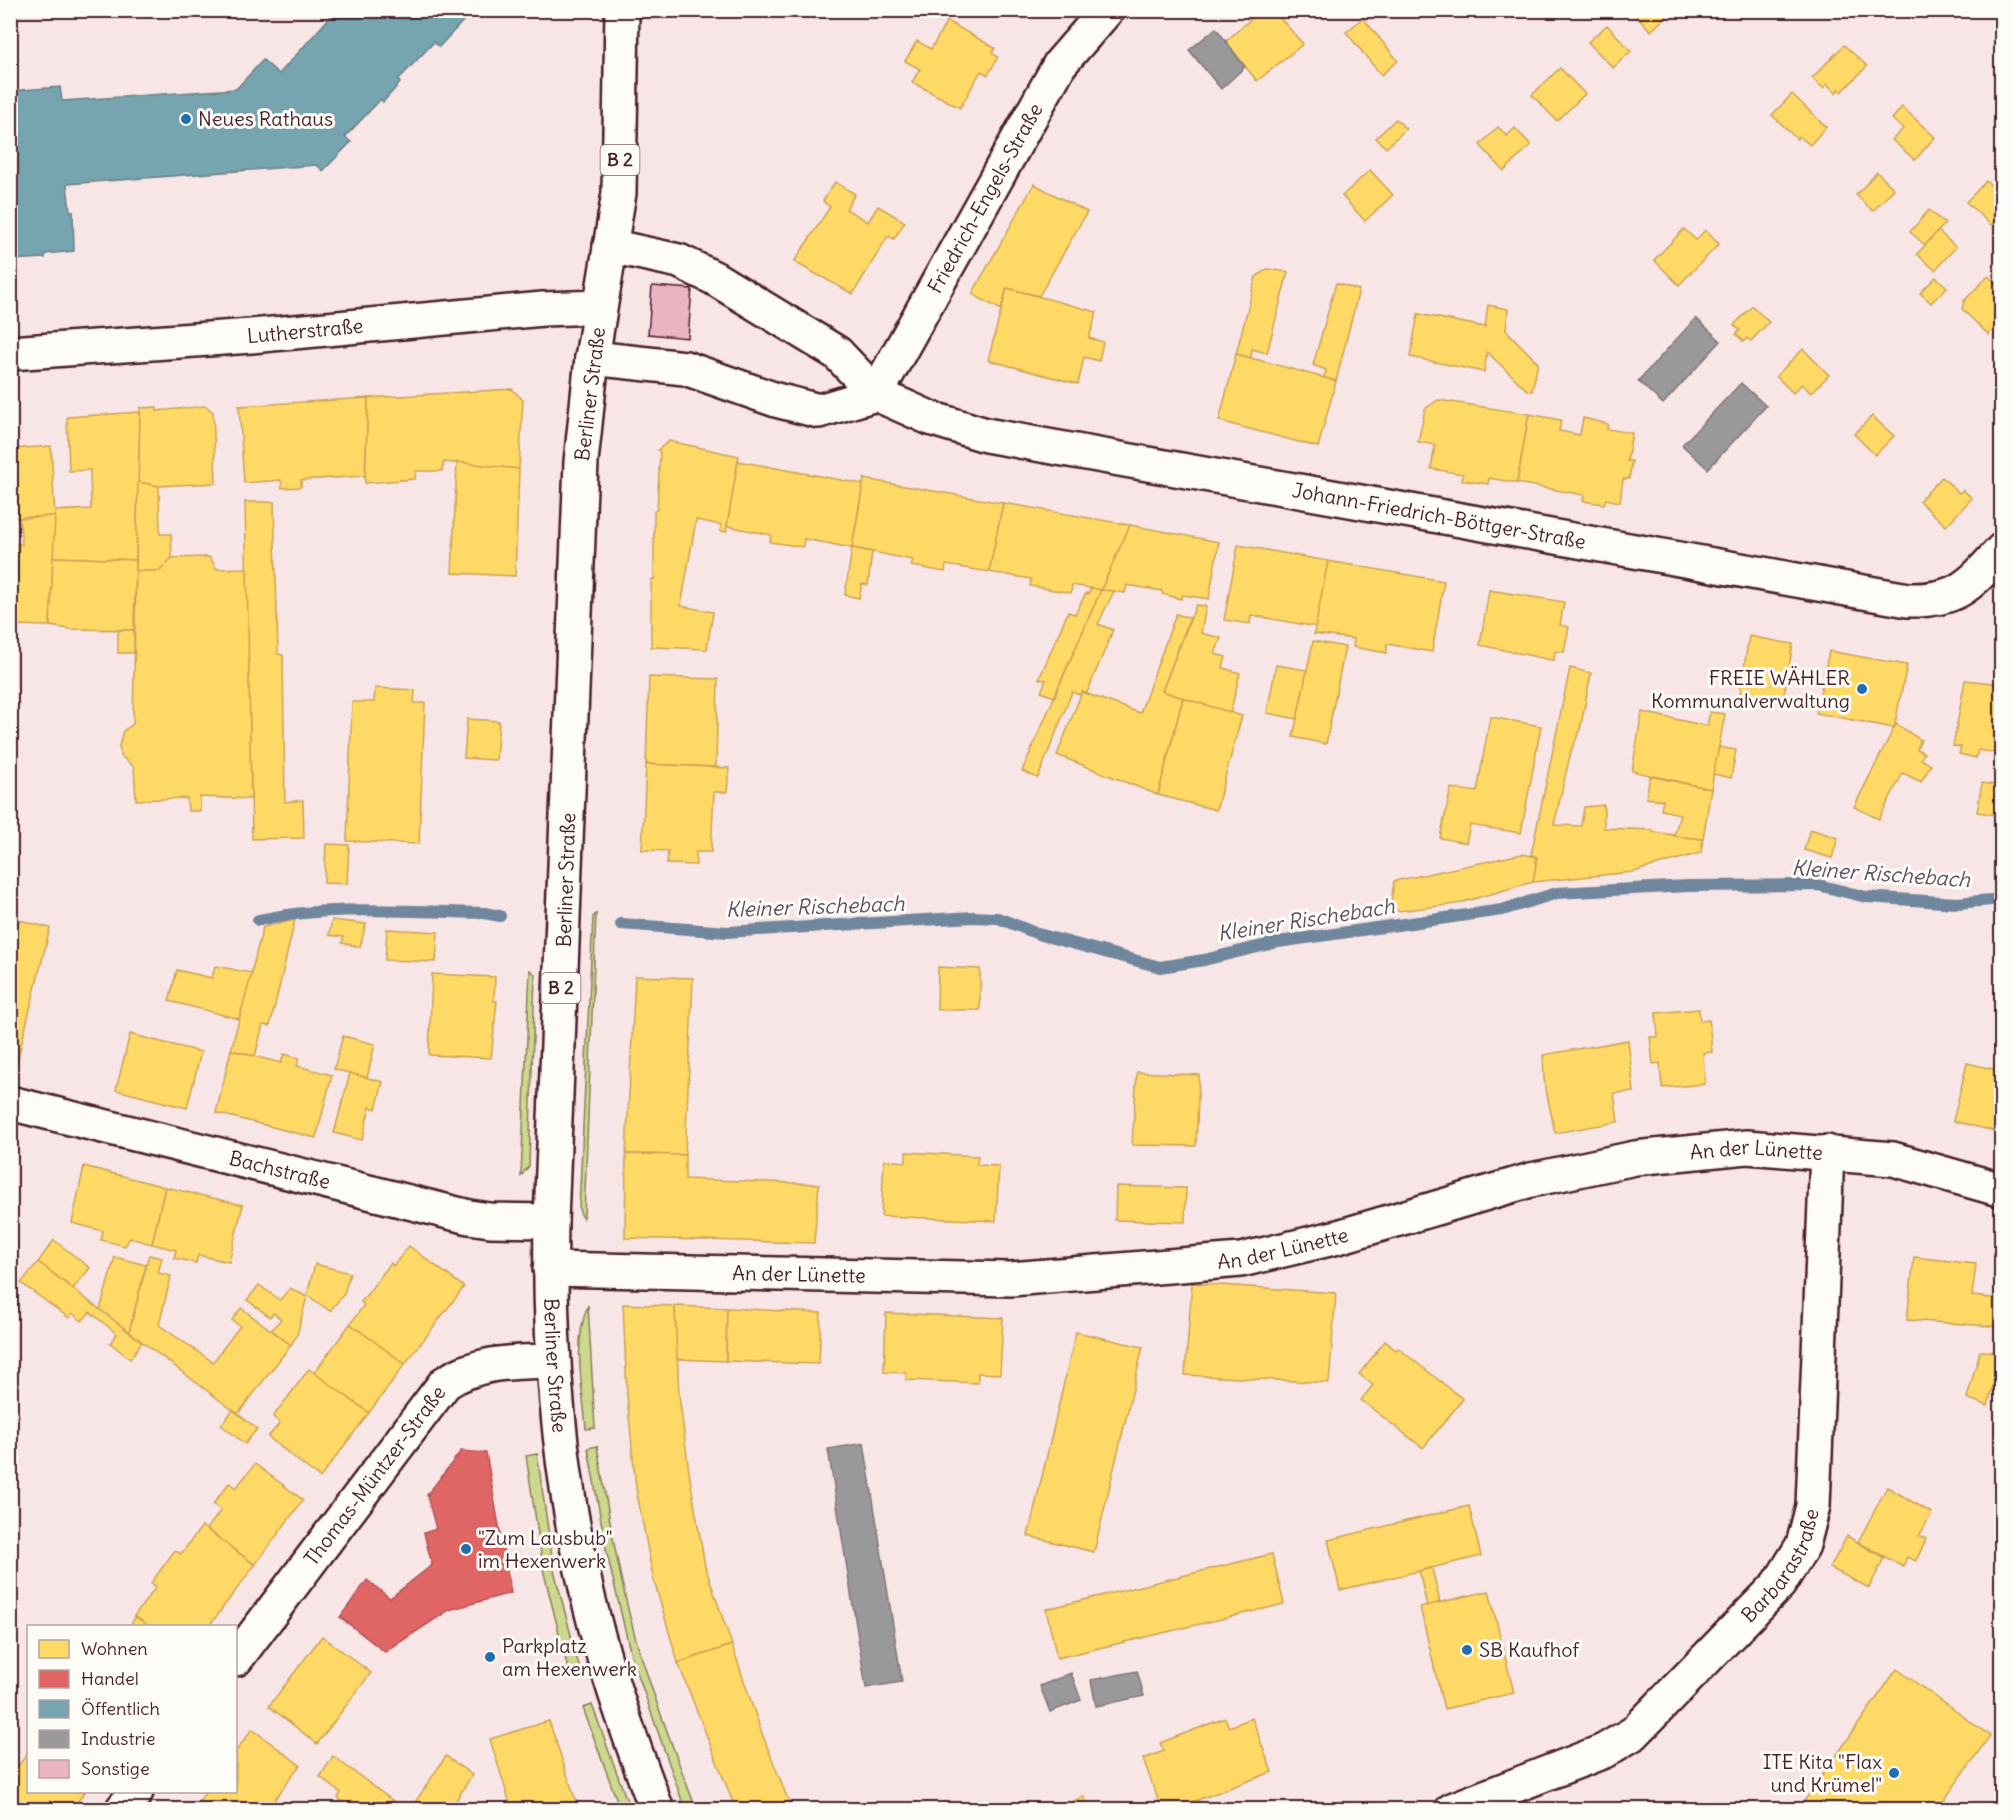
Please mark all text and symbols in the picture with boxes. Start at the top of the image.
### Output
street label: Friedrich-Engels-Straße [922,99,1048,298]
place label: Neues Rathaus [198,106,333,131]
marker: Neues Rathaus [179,112,193,126]
road number: B 2 [600,145,640,175]
street label: Lutherstraße [246,313,364,348]
street label: Berliner Straße [569,326,610,462]
street label: Johann-Friedrich-Böttger-Straße [1290,477,1588,554]
place label: FREIE WÄHLER Kommunalverwaltung [1651,665,1850,713]
marker: FREIE WÄHLER Kommunalverwaltung [1855,682,1869,696]
street label: Berliner Straße [551,812,580,948]
water label: Kleiner Rischebach [1791,854,1972,893]
water label: Kleiner Rischebach [725,890,906,923]
water label: Kleiner Rischebach [1216,892,1397,947]
road number: B 2 [542,973,580,1003]
street label: An der Lünette [1689,1134,1824,1165]
street label: Bachstraße [227,1145,333,1194]
street label: An der Lünette [1216,1222,1351,1274]
street label: An der Lünette [732,1260,866,1288]
street label: Berliner Straße [539,1298,573,1434]
street label: Thomas-Müntzer-Straße [298,1380,451,1570]
street label: Barbarastraße [1736,1506,1824,1627]
place label: "Zum Lausbub" im Hexenwerk [478,1525,613,1573]
marker: "Zum Lausbub" im Hexenwerk [459,1542,473,1556]
legend [27,1625,237,1793]
place label: Parkplatz am Hexenwerk [502,1633,637,1681]
text: Wohnen [81,1637,148,1660]
place label: SB Kaufhof [1479,1637,1579,1662]
marker: SB Kaufhof [1460,1643,1474,1657]
marker: Parkplatz am Hexenwerk [483,1650,497,1664]
text: Handel [81,1667,139,1690]
text: Öffentlich [81,1697,160,1720]
text: Industrie [81,1727,156,1750]
place label: ITE Kita "Flax und Krümel" [1763,1749,1882,1797]
text: Sonstige [81,1757,150,1780]
marker: ITE Kita "Flax und Krümel" [1887,1766,1901,1780]

